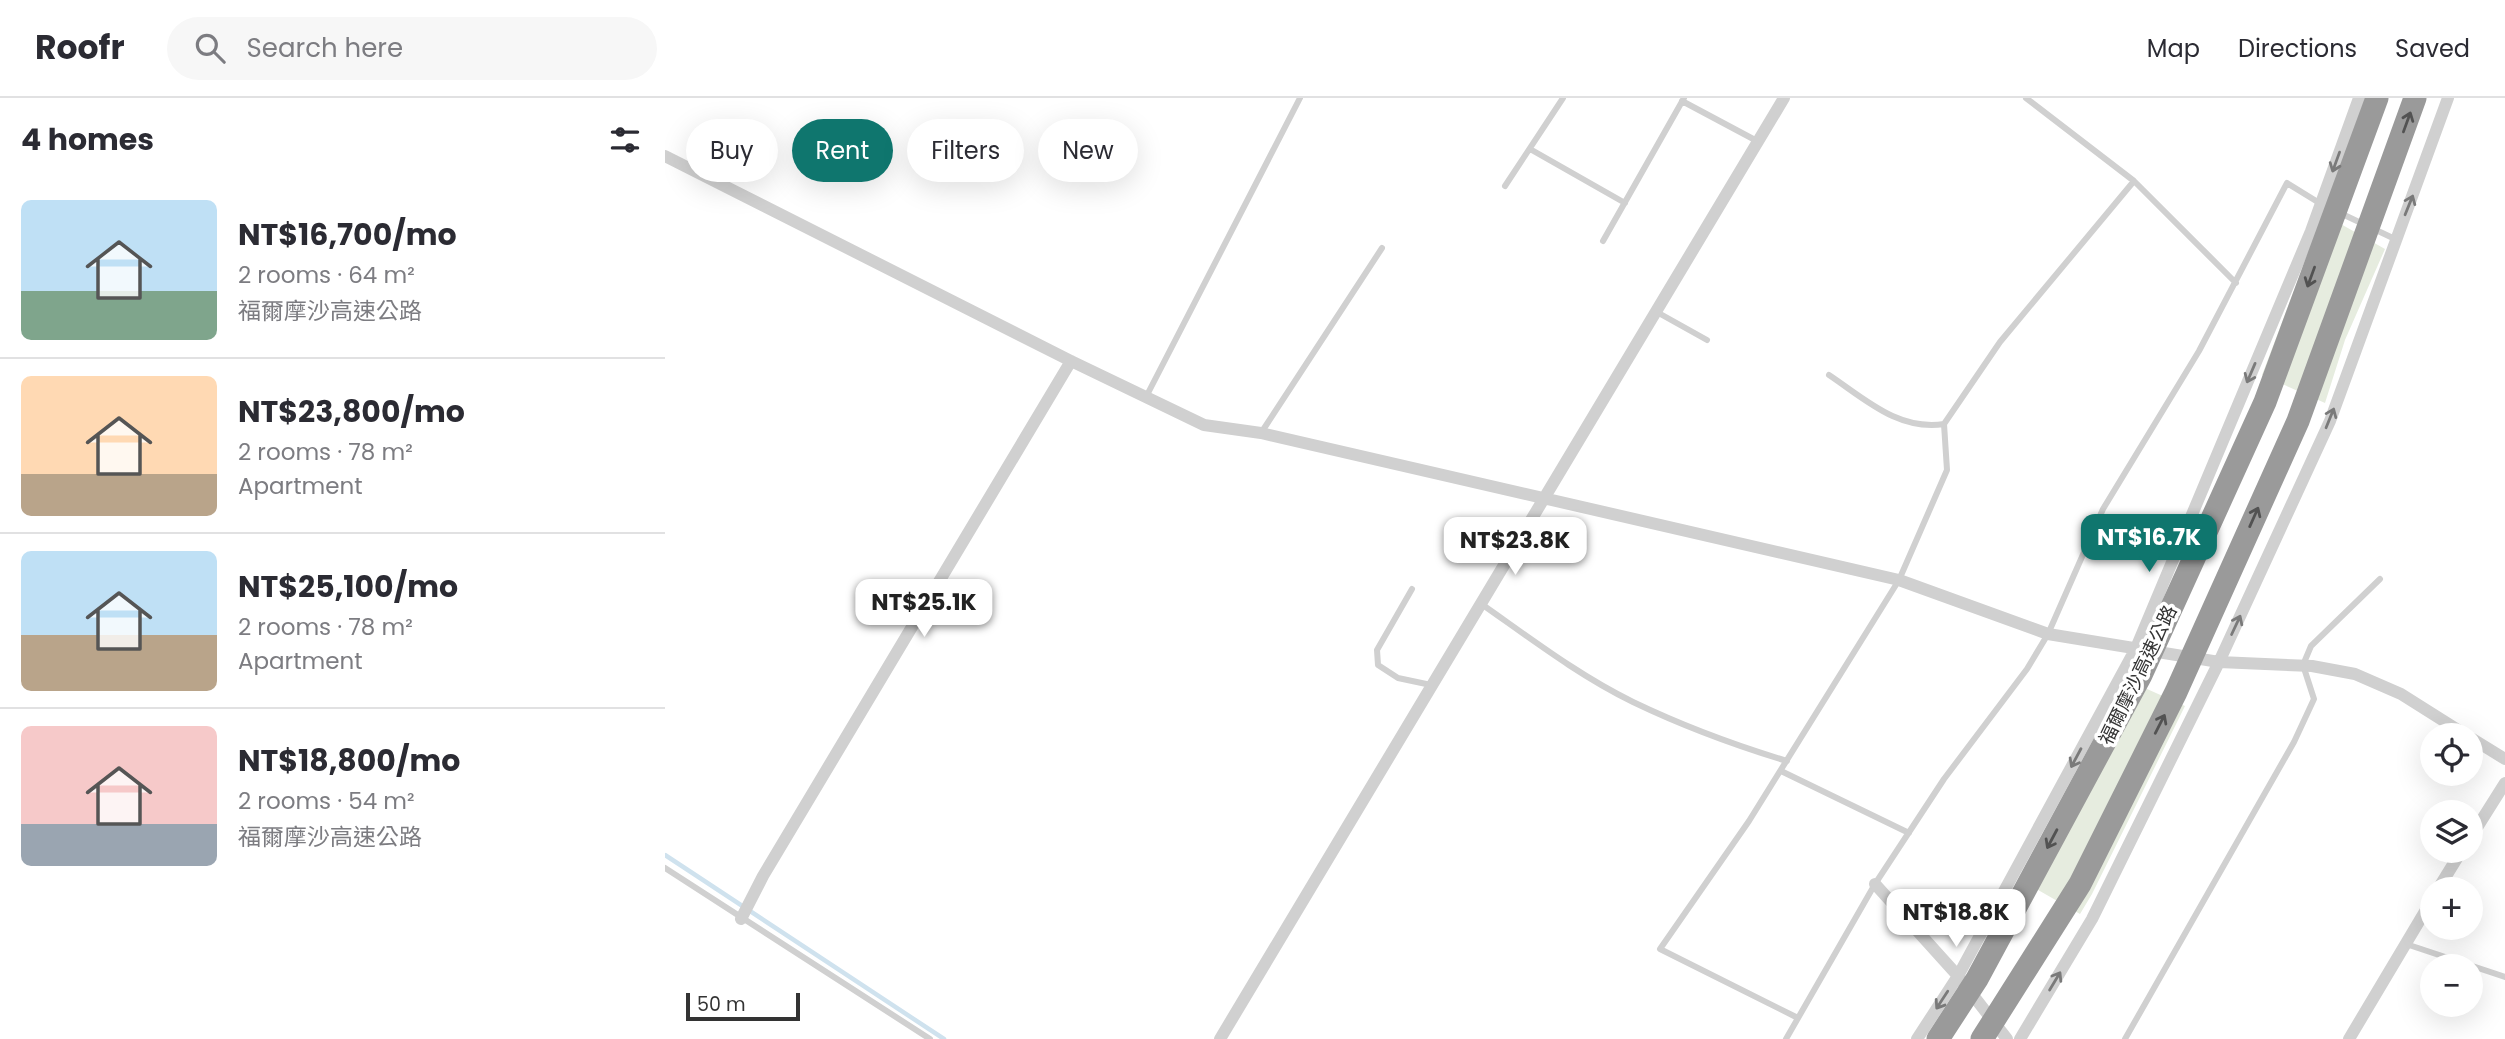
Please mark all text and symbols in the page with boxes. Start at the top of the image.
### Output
search box [167,17,657,80]
text: Roofr [35,24,125,71]
icon: search [191,29,229,67]
text: Search here [247,30,403,66]
text: Map [2147,32,2200,65]
text: Directions [2238,32,2357,65]
text: Saved [2395,32,2470,65]
one-way arrow [2401,112,2414,134]
text: 4 homes [21,118,154,161]
chip: Buy [686,119,778,182]
chip: Rent [792,119,893,182]
chip: Filters [907,119,1024,182]
chip: New [1038,119,1138,182]
icon: filters [606,121,644,159]
one-way arrow [2328,151,2341,173]
one-way arrow [2403,195,2416,216]
text: NT$16,700/mo [238,213,457,256]
icon: home [77,228,161,312]
text: 2 rooms · 64 m² [238,259,415,291]
one-way arrow [2304,265,2316,287]
text: 福爾摩沙高速公路 [238,295,422,327]
one-way arrow [2244,362,2257,384]
text: NT$23,800/mo [238,390,465,433]
icon: home [77,404,161,488]
one-way arrow [2325,408,2338,430]
text: 2 rooms · 78 m² [238,436,413,468]
text: Apartment [238,470,363,502]
one-way arrow [2248,507,2261,528]
pin: NT$16.7K [2077,514,2221,574]
pin: NT$23.8K [1443,518,1587,577]
text: NT$16.7K [2097,521,2201,553]
text: NT$23.8K [1460,524,1570,556]
text: NT$25,100/mo [238,565,458,608]
icon: home [77,579,161,663]
pin: NT$25.1K [852,580,996,639]
text: NT$25.1K [871,586,977,618]
street label: 福爾摩沙高速公路 [2093,601,2183,749]
text: 2 rooms · 78 m² [238,611,413,643]
one-way arrow [2230,615,2243,636]
text: Apartment [238,645,363,677]
one-way arrow [2153,714,2167,735]
map controls [2420,723,2483,1017]
button: locate [2420,723,2483,786]
text: NT$18,800/mo [238,739,460,782]
one-way arrow [2069,748,2083,768]
icon: home [77,754,161,838]
text: 2 rooms · 54 m² [238,785,415,817]
button: layers [2420,800,2483,863]
text: 福爾摩沙高速公路 [238,821,422,853]
one-way arrow [2045,828,2059,849]
button: + [2420,877,2483,940]
pin: NT$18.8K [1884,890,2028,949]
text: NT$18.8K [1903,896,2010,928]
button: − [2420,954,2483,1017]
one-way arrow [2048,971,2062,991]
scale bar [686,990,800,1022]
one-way arrow [1935,990,1949,1010]
text: 50 m [697,991,746,1018]

